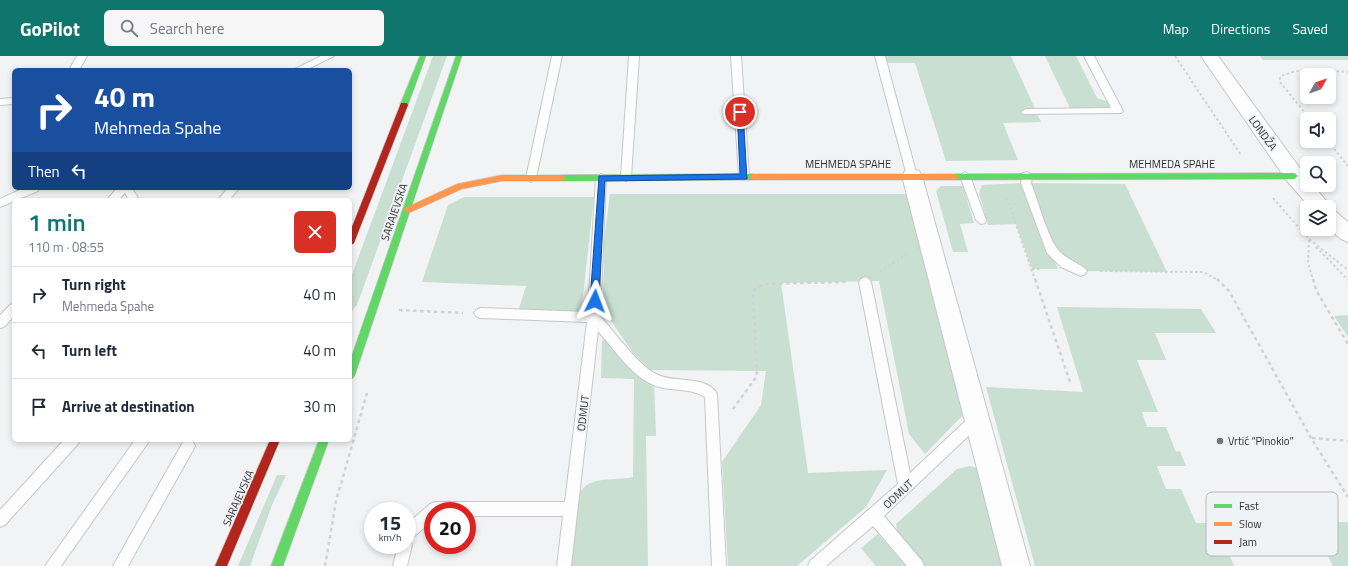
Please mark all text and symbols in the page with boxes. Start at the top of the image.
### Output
search box [104,10,384,46]
text: GoPilot [20,14,80,43]
icon: search [118,17,140,39]
text: Search here [150,17,224,40]
text: Map [1163,18,1189,39]
text: Directions [1211,18,1270,39]
text: Saved [1292,18,1328,39]
north arrow [1300,68,1336,104]
map controls [1300,68,1336,236]
text: 40 m [94,75,155,118]
icon: right [28,84,80,136]
pin [723,95,757,129]
icon: arrive [729,101,751,123]
street label: LONDŽA [1245,112,1281,154]
button: sound [1300,112,1336,148]
text: Mehmeda Spahe [94,114,221,141]
street label: MEHMEDA SPAHE [805,156,891,172]
street label: MEHMEDA SPAHE [1129,156,1215,172]
button: search [1300,156,1336,192]
text: Then [28,160,60,183]
icon: left [68,160,90,182]
street label: SARAJEVSKA [377,181,411,243]
button: layers [1300,200,1336,236]
text: 1 min [28,204,86,240]
button: close [294,211,336,253]
text: 110 m · 08:55 [28,237,104,257]
text: Turn right [62,273,126,296]
position arrow [574,280,616,322]
text: 40 m [303,283,336,306]
icon: right [28,284,50,306]
text: Mehmeda Spahe [62,296,154,316]
text: Turn left [62,339,117,362]
text: 40 m [303,339,336,362]
icon: left [28,340,50,362]
street label: ODMUT [573,394,593,432]
text: Arrive at destination [62,395,195,418]
text: 30 m [303,395,336,418]
icon: arrive [28,396,50,418]
place label: Vrtić “Pinokio” [1228,433,1294,449]
marker: Vrtić “Pinokio” [1215,436,1225,446]
street label: SARAJEVSKA [218,467,258,529]
street label: ODMUT [879,476,917,512]
legend [1206,492,1338,556]
text: Fast [1239,498,1259,514]
speed limit sign: 20 [424,502,476,554]
text: 15 [379,507,401,538]
text: Slow [1239,516,1262,532]
text: km/h [379,530,401,545]
text: Jam [1239,534,1257,550]

